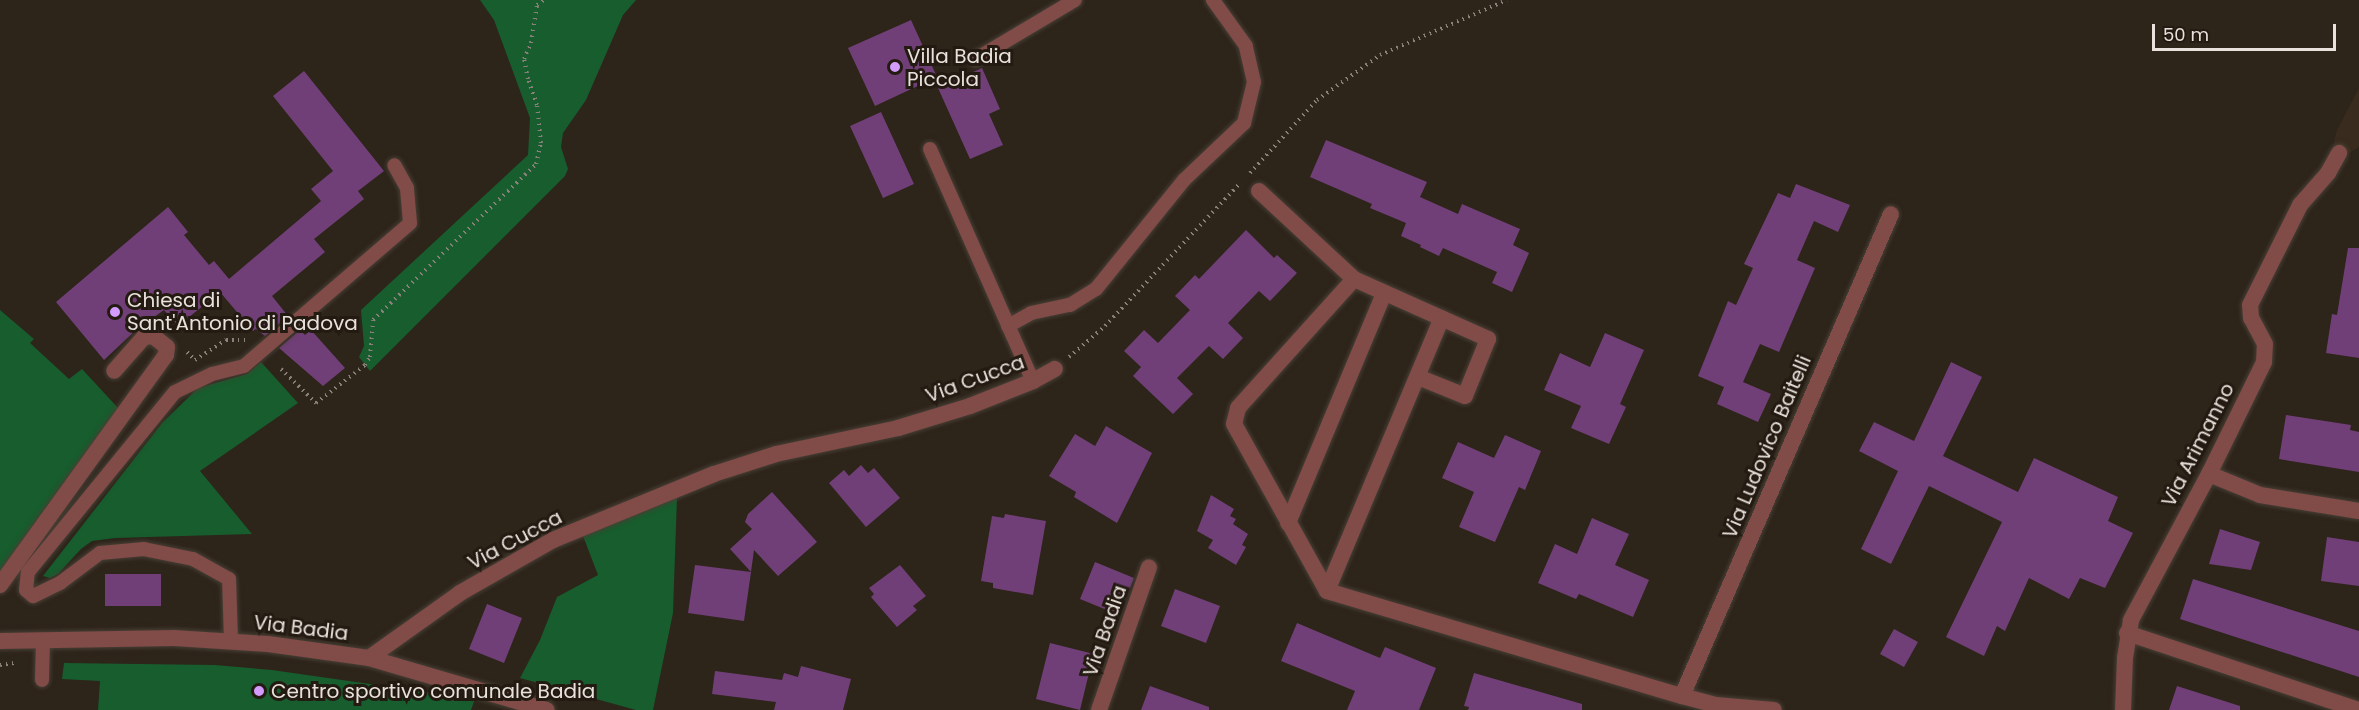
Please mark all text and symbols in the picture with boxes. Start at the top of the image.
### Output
scale bar [2155,12,2340,50]
text: 50 m [2163,22,2209,47]
place label: Villa Badia Piccola [907,44,1012,91]
marker: Villa Badia Piccola [888,60,902,74]
place label: Chiesa di Sant'Antonio di Padova [127,288,358,335]
marker: Chiesa di Sant'Antonio di Padova [108,305,122,319]
street label: Via Cucca [922,350,1028,408]
street label: Via Ludovico Baitelli [1718,352,1816,542]
street label: Via Arimanno [2157,379,2239,511]
street label: Via Cucca [464,505,566,575]
street label: Via Badia [1078,582,1132,680]
street label: Via Badia [252,610,350,646]
place label: Centro sportivo comunale Badia [271,679,595,703]
marker: Centro sportivo comunale Badia [252,684,266,698]

